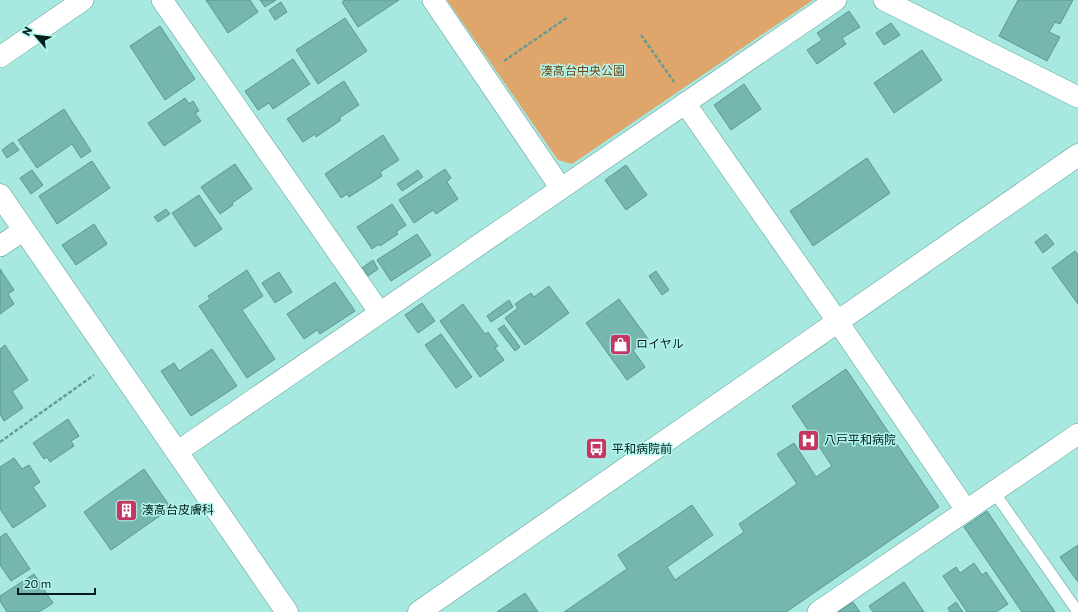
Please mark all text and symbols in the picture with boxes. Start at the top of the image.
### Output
north arrow [16,16,56,56]
text: N [19,24,34,38]
park label: 湊高台中央公園 [541,63,625,77]
shop icon: ロイヤル [607,331,633,357]
place label: ロイヤル [636,336,684,350]
hospital icon: 八戸平和病院 [795,427,821,453]
place label: 八戸平和病院 [824,432,896,446]
bus stop icon: 平和病院前 [584,436,610,462]
place label: 平和病院前 [612,441,672,455]
building icon: 湊高台皮膚科 [114,497,140,523]
place label: 湊高台皮膚科 [142,502,214,516]
scale bar [18,570,95,596]
text: 20 m [24,576,51,590]

